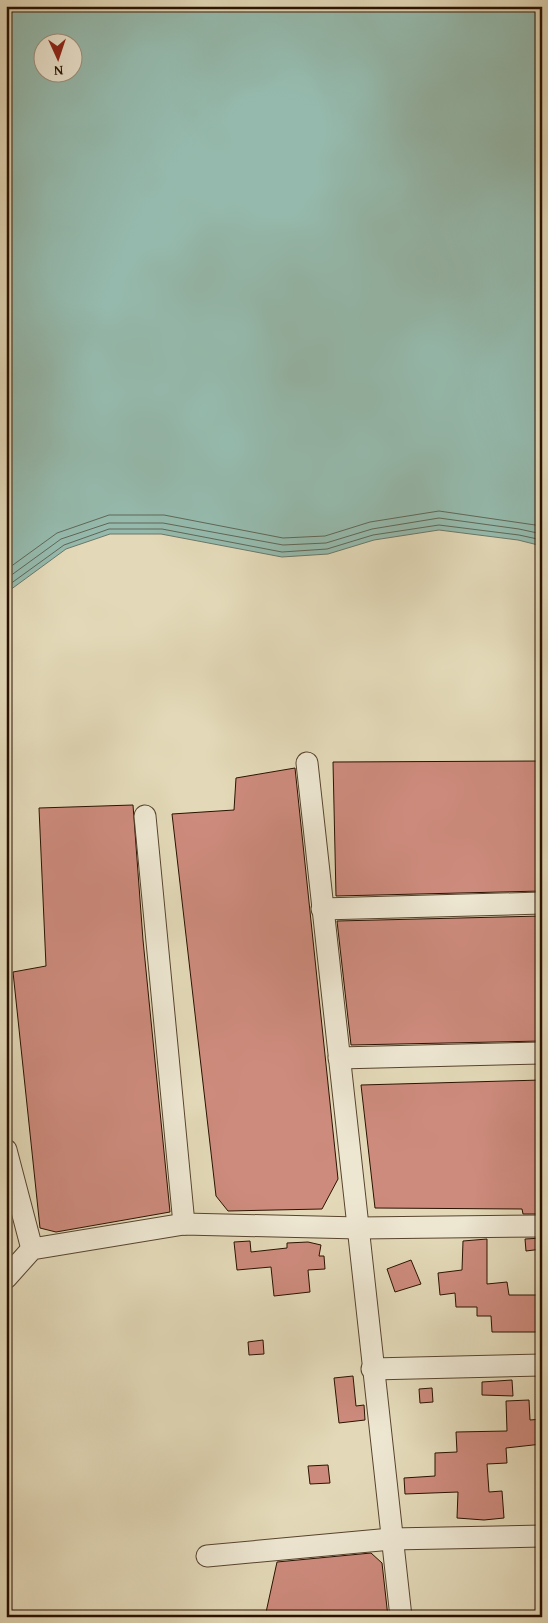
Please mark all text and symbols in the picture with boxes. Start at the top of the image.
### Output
north arrow [32,32,82,82]
text: N [53,61,64,81]

